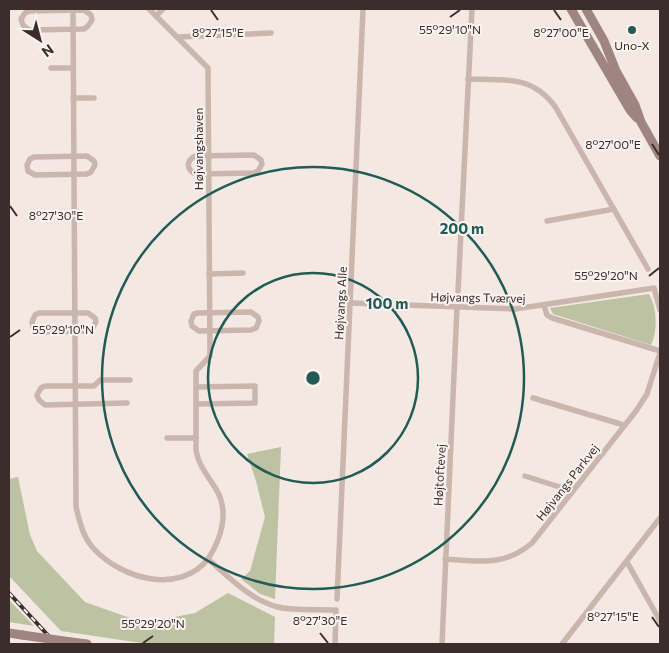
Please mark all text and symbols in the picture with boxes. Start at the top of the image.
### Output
north arrow [15,15,65,65]
text: 55°29'10"N [419,22,481,36]
marker: Uno-X [626,24,638,36]
text: 8°27'15"E [192,25,244,39]
text: 8°27'00"E [533,25,589,39]
place label: Uno-X [614,38,650,52]
text: N [39,41,57,61]
street label: Højvangshaven [191,108,205,190]
text: 8°27'00"E [585,137,641,151]
text: 8°27'30"E [29,208,83,222]
text: 200 m [440,219,484,237]
street label: Højvangs Alle [331,266,349,340]
text: 55°29'20"N [574,268,638,282]
street label: Højvangs Tværvej [430,289,526,305]
text: 100 m [366,294,408,312]
text: 55°29'10"N [32,322,94,336]
centre of rings [304,369,322,387]
street label: Højvangs Parkvej [533,441,601,523]
street label: Højtoftevej [430,444,448,506]
text: 8°27'15"E [587,609,639,623]
text: 8°27'30"E [293,613,347,627]
text: 55°29'20"N [121,616,185,630]

